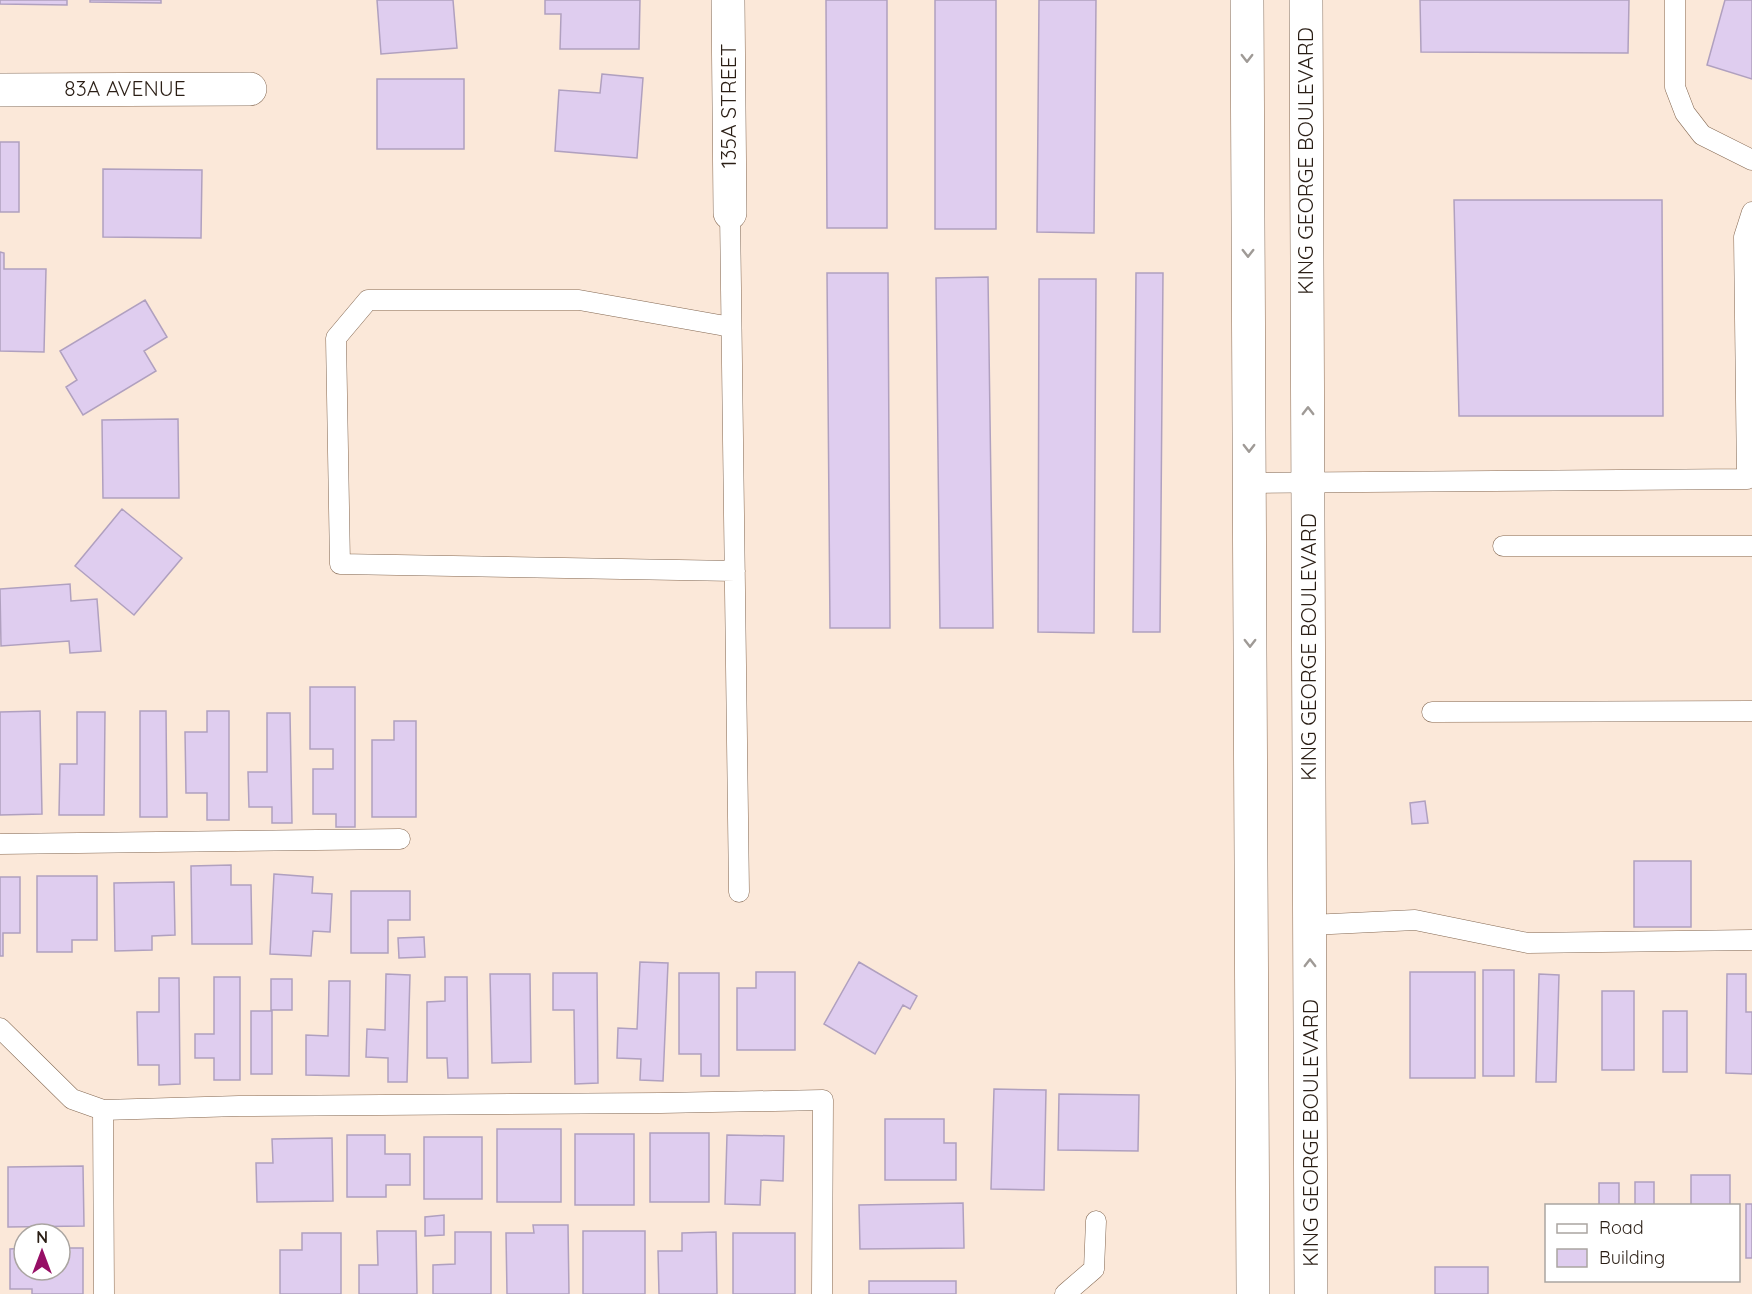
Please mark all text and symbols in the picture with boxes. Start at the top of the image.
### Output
street label: KING GEORGE BOULEVARD [1292,27,1318,295]
street label: 135A STREET [715,44,741,168]
one-way arrow [1241,54,1253,63]
street label: 83A AVENUE [64,75,186,101]
one-way arrow [1242,249,1254,258]
one-way arrow [1302,406,1314,415]
one-way arrow [1243,444,1255,453]
street label: KING GEORGE BOULEVARD [1295,513,1321,781]
one-way arrow [1244,639,1256,648]
one-way arrow [1304,958,1316,967]
street label: KING GEORGE BOULEVARD [1297,999,1323,1267]
legend [1545,1204,1740,1282]
text: Road [1599,1216,1644,1239]
north arrow [12,1222,72,1282]
text: N [36,1227,48,1247]
text: Building [1599,1246,1665,1269]

